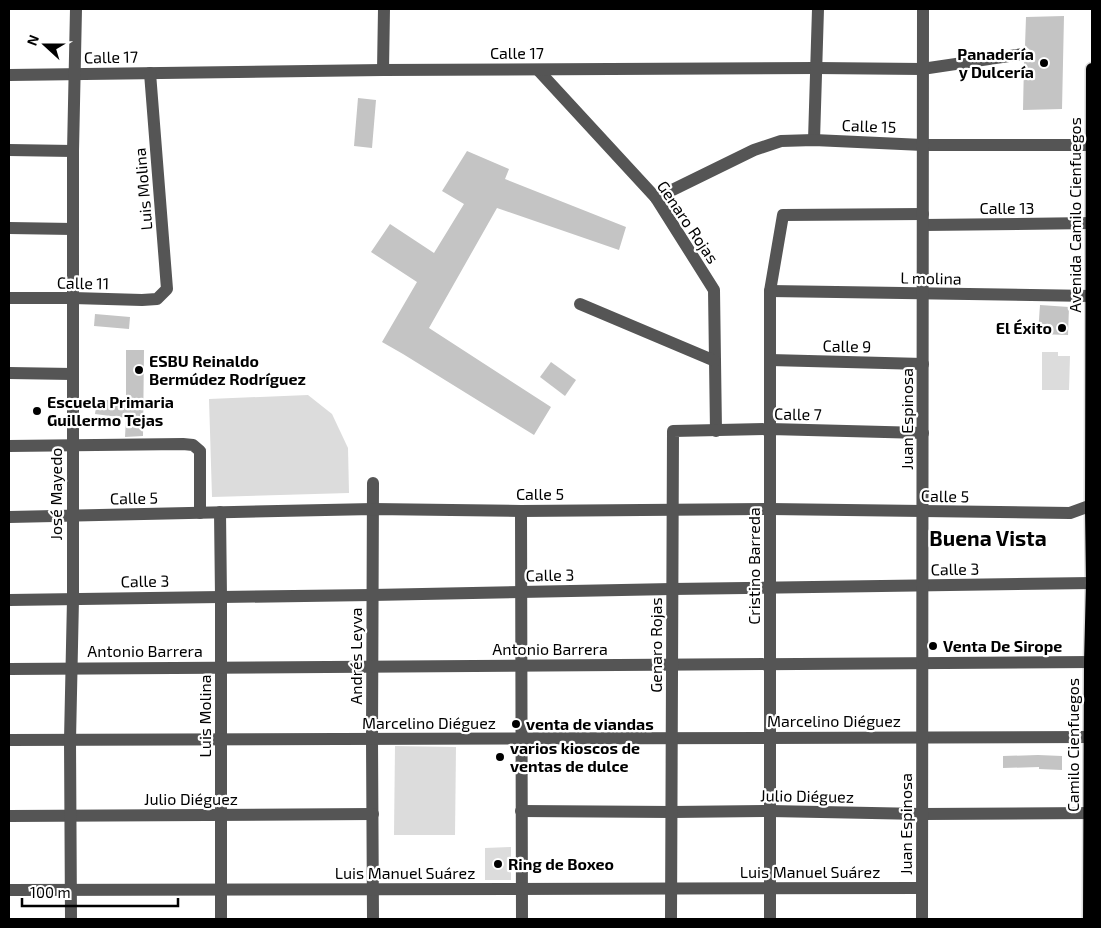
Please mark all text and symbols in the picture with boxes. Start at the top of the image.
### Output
north arrow [20,20,70,70]
text: N [23,32,42,48]
street label: Calle 17 [490,43,544,62]
place label: Panadería y Dulcería [957,44,1034,82]
street label: Calle 17 [84,47,138,66]
marker: Panadería y Dulcería [1038,57,1050,69]
street label: Calle 15 [841,115,897,136]
street label: Avenida Camilo Cienfuegos [1065,117,1084,313]
street label: Luis Molina [129,147,156,231]
street label: Genaro Rojas [653,177,723,267]
street label: Calle 13 [980,198,1034,217]
street label: L molina [900,267,962,288]
street label: Calle 11 [57,273,109,292]
place label: El Éxito [996,318,1052,337]
marker: El Éxito [1056,322,1068,334]
street label: Calle 9 [822,336,872,355]
place label: ESBU Reinaldo Bermúdez Rodríguez [149,351,306,388]
marker: ESBU Reinaldo Bermúdez Rodríguez [133,364,145,376]
street label: Juan Espinosa [897,368,916,470]
place label: Escuela Primaria Guillermo Tejas [47,392,174,429]
street label: Calle 7 [774,404,822,423]
marker: Escuela Primaria Guillermo Tejas [31,405,43,417]
street label: José Mayedo [46,448,65,540]
street label: Calle 5 [516,484,564,503]
street label: Calle 5 [921,486,969,505]
street label: Calle 5 [110,488,158,507]
street label: Cristino Barreda [744,507,763,625]
district label: Buena Vista [929,525,1047,550]
street label: Calle 3 [931,559,979,578]
street label: Calle 3 [526,565,574,584]
street label: Calle 3 [121,571,169,590]
street label: Genaro Rojas [646,597,666,693]
street label: Andrés Leyva [346,607,365,705]
place label: Venta De Sirope [943,636,1062,655]
street label: Antonio Barrera [492,639,608,658]
marker: Venta De Sirope [927,640,939,652]
street label: Antonio Barrera [87,641,203,660]
street label: Luis Molina [195,675,214,757]
street label: Camilo Cienfuegos [1063,678,1082,812]
street label: Marcelino Diéguez [767,711,901,730]
street label: Marcelino Diéguez [362,713,496,732]
place label: venta de viandas [526,714,654,733]
marker: venta de viandas [510,718,522,730]
place label: varios kioscos de ventas de dulce [510,738,640,775]
marker: varios kioscos de ventas de dulce [494,751,506,763]
street label: Juan Espinosa [896,773,915,875]
street label: Julio Diéguez [760,785,854,806]
street label: Julio Diéguez [144,789,238,808]
place label: Ring de Boxeo [508,854,614,873]
marker: Ring de Boxeo [492,858,504,870]
street label: Luis Manuel Suárez [740,862,880,881]
street label: Luis Manuel Suárez [335,863,475,882]
scale bar [22,876,179,908]
text: 100 m [30,883,71,901]

